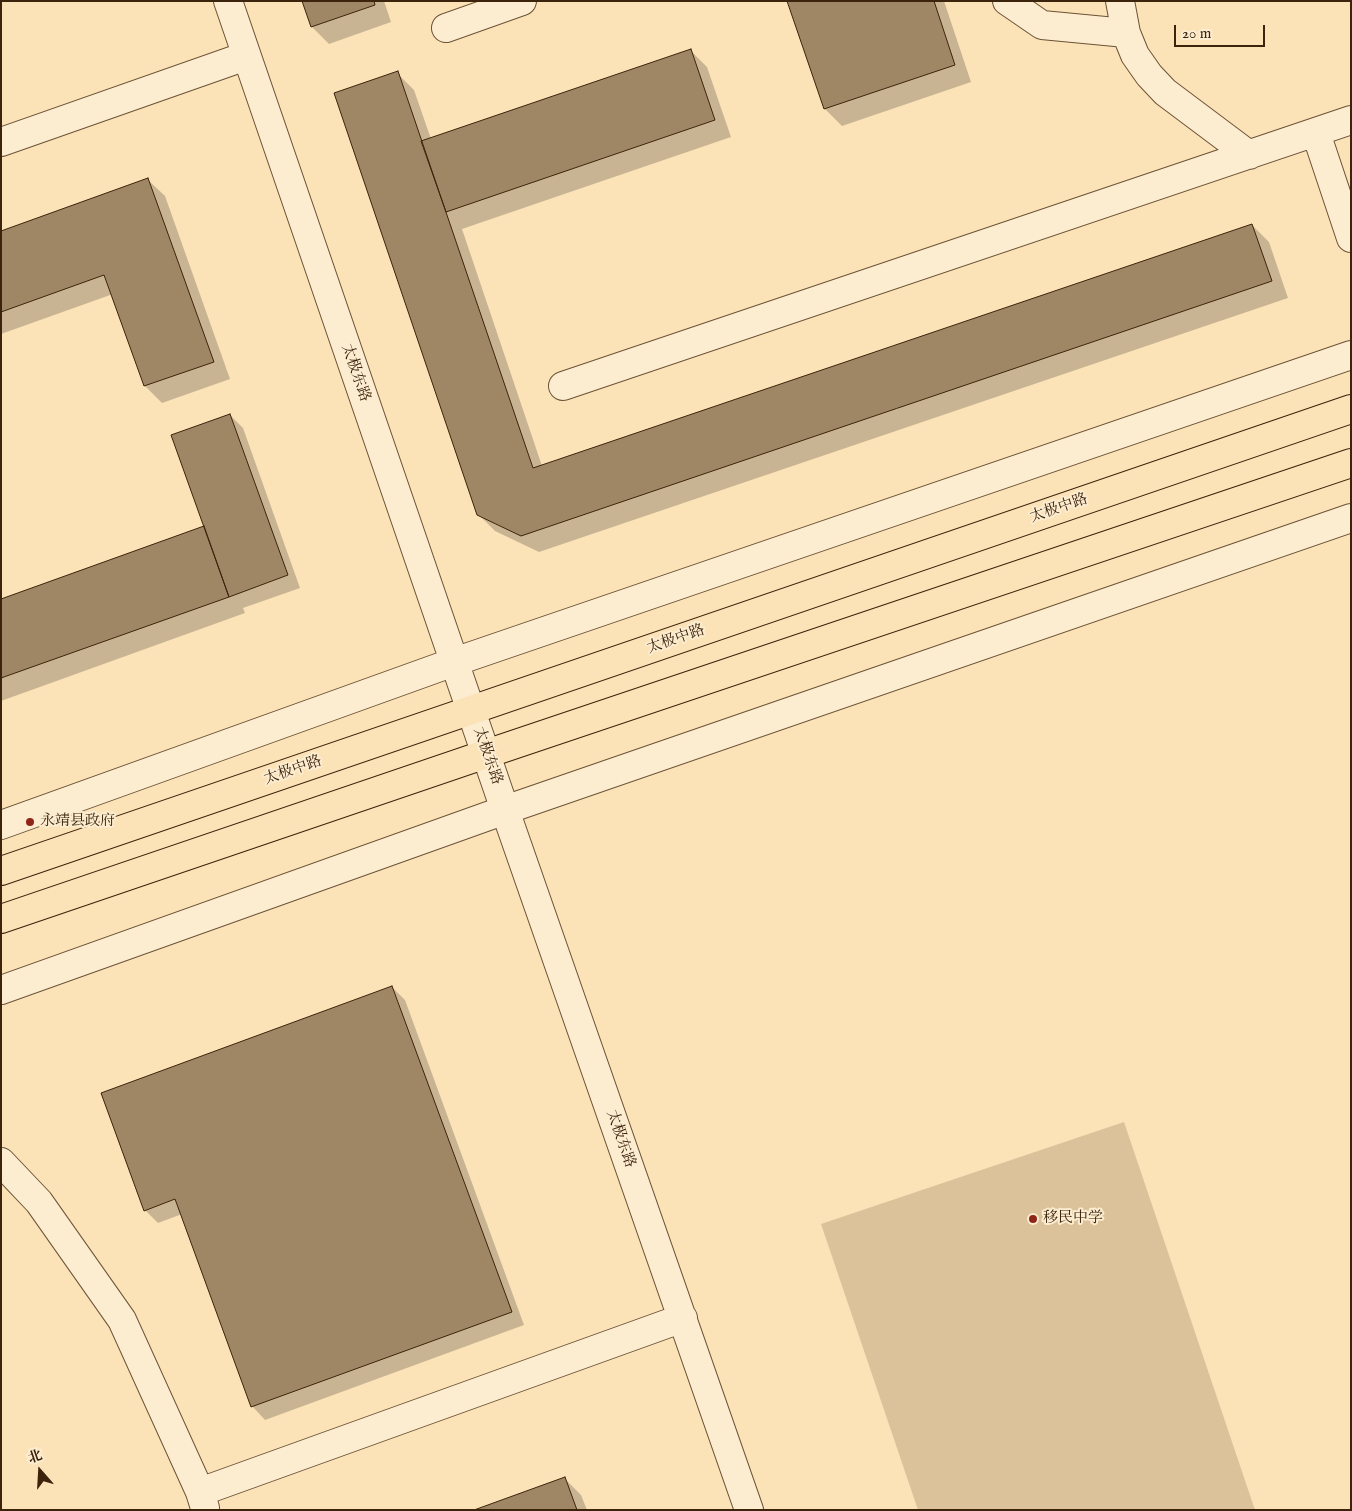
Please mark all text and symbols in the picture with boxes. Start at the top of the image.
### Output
scale bar [1177,15,1268,47]
text: 20 m [1182,24,1211,43]
street label: 太极东路 [337,342,373,404]
street label: 太极中路 [1028,491,1090,527]
street label: 太极中路 [645,622,707,658]
street label: 太极东路 [469,725,505,787]
street label: 太极中路 [262,753,324,789]
place label: 永靖县政府 [40,813,115,831]
marker: 永靖县政府 [24,816,36,828]
street label: 太极东路 [602,1108,638,1170]
place label: 移民中学 [1043,1210,1103,1228]
marker: 移民中学 [1027,1213,1039,1225]
north arrow [15,1446,65,1496]
text: 北 [26,1446,45,1468]

